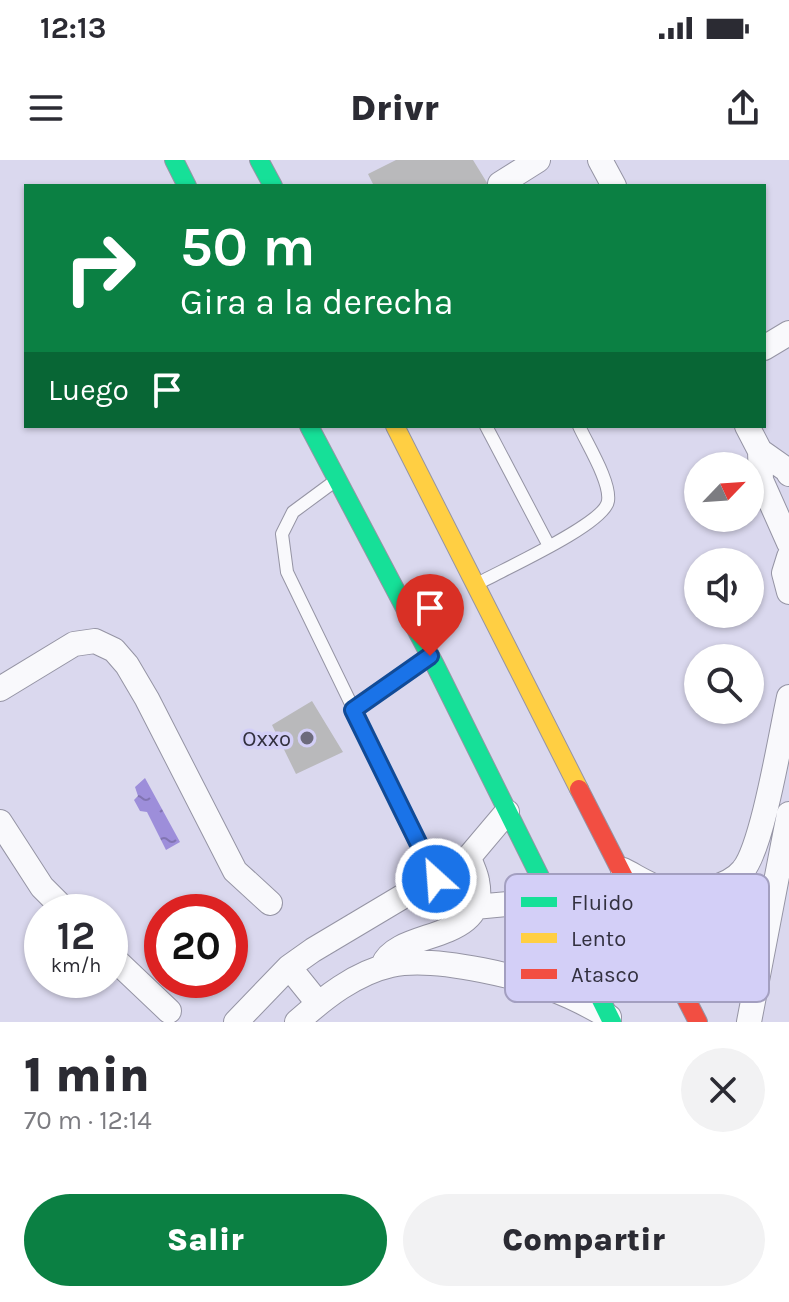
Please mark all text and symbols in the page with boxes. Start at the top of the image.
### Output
text: 12:13 [40,10,106,46]
icon: menu [24,86,68,130]
icon: share [721,86,765,130]
text: Drivr [350,87,439,129]
text: 50 m [180,214,315,279]
icon: right [48,216,152,320]
text: Gira a la derecha [180,281,454,323]
icon: arrive [145,368,189,412]
text: Luego [48,372,129,408]
north arrow [684,452,764,532]
map controls [684,452,764,724]
button: sound [684,548,764,628]
pin [396,574,464,656]
icon: arrive [408,586,452,630]
button: search [684,644,764,724]
place label: Oxxo [242,726,291,752]
marker: Oxxo [298,729,316,747]
position arrow [394,837,478,921]
legend [505,874,769,1002]
text: Fluido [571,890,634,916]
speed limit sign: 20 [144,894,248,998]
text: 12 [57,912,95,959]
text: Lento [571,926,626,952]
text: km/h [51,954,101,977]
text: Atasco [571,962,639,988]
text: 1 min [24,1047,150,1103]
button: close [681,1048,765,1132]
text: 70 m · 12:14 [24,1105,152,1136]
button: Salir [24,1194,387,1286]
button: Compartir [403,1194,765,1286]

